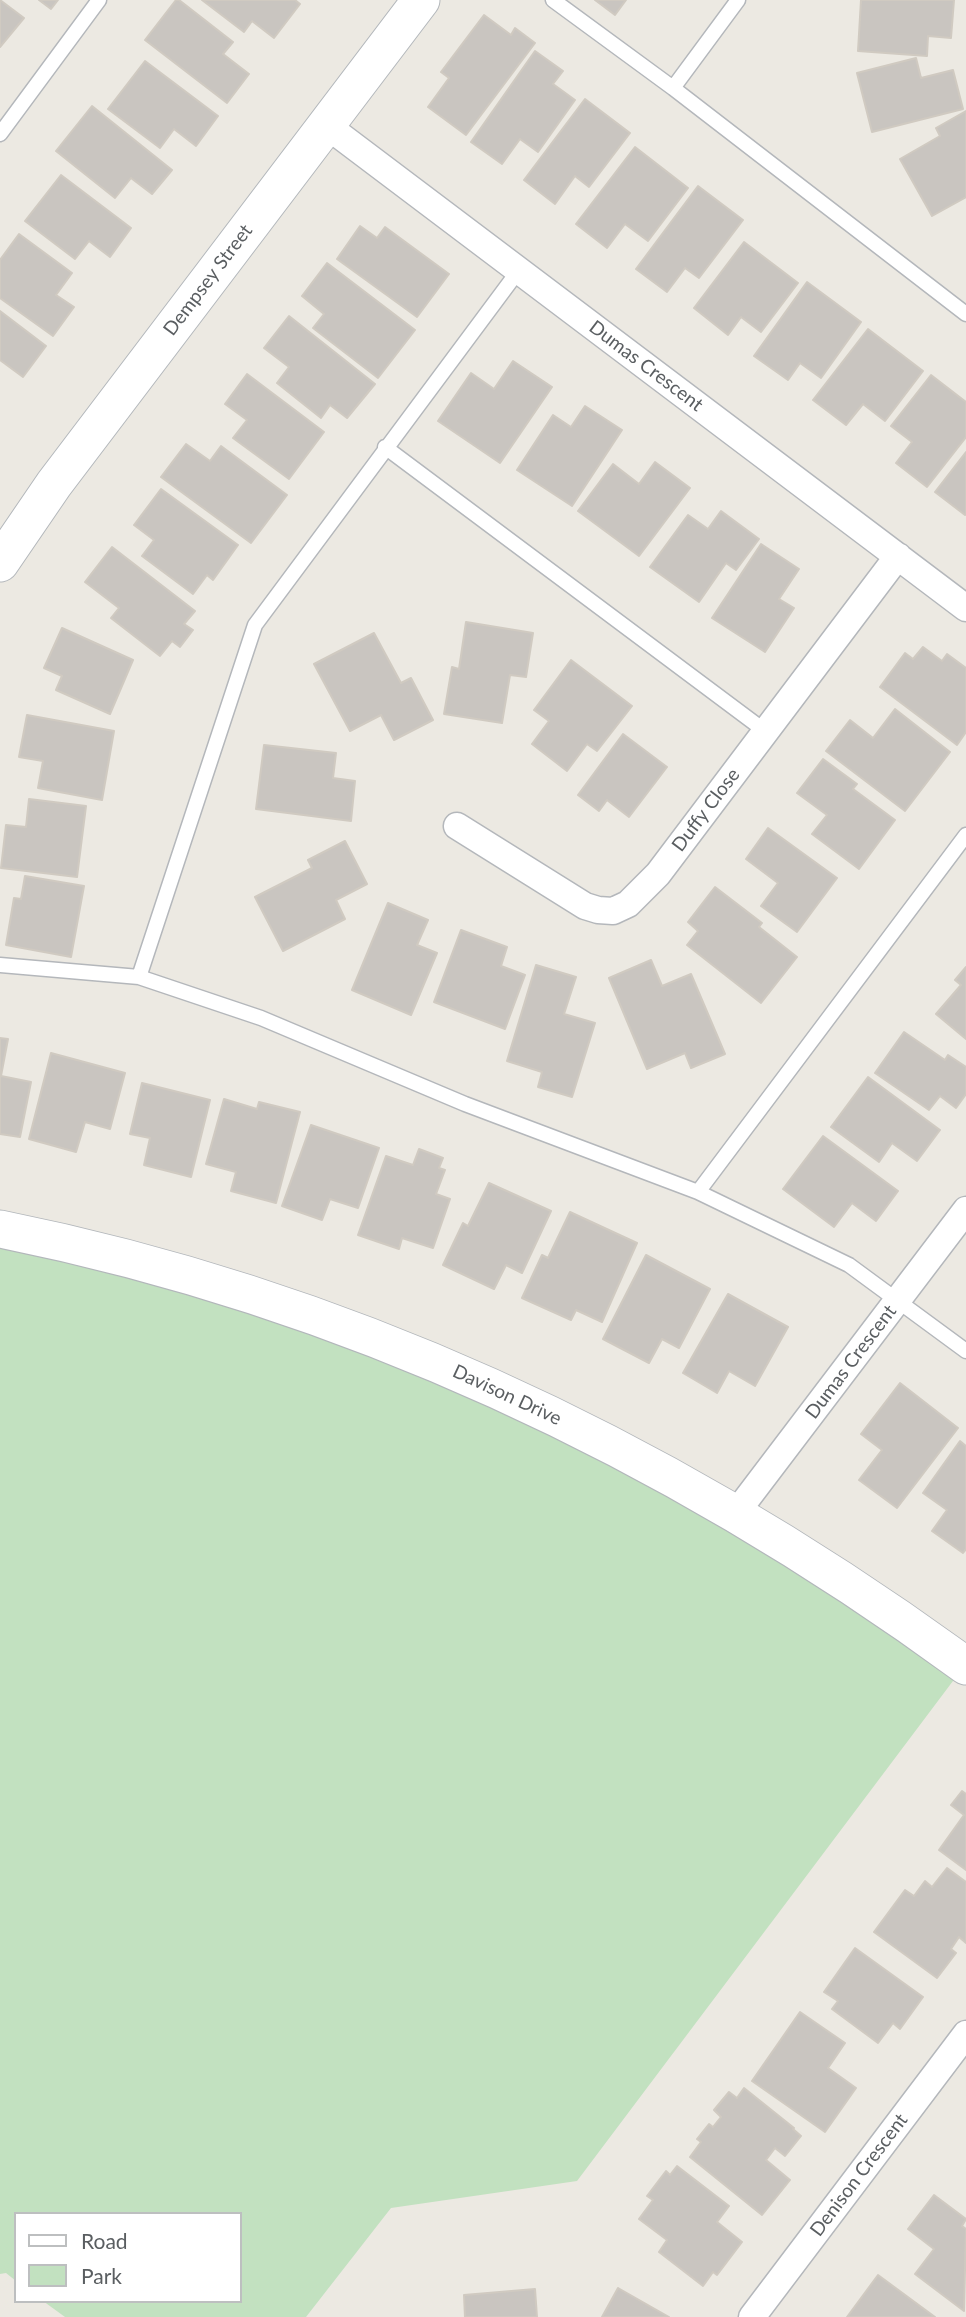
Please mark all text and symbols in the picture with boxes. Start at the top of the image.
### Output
street label: Dempsey Street [159,220,257,340]
street label: Dumas Crescent [585,316,707,416]
street label: Duffy Close [667,764,745,856]
street label: Dumas Crescent [801,1301,901,1423]
street label: Davison Drive [449,1360,565,1430]
street label: Denison Crescent [805,2109,913,2241]
legend [14,2212,242,2303]
text: Road [81,2228,128,2253]
text: Park [81,2263,122,2288]

